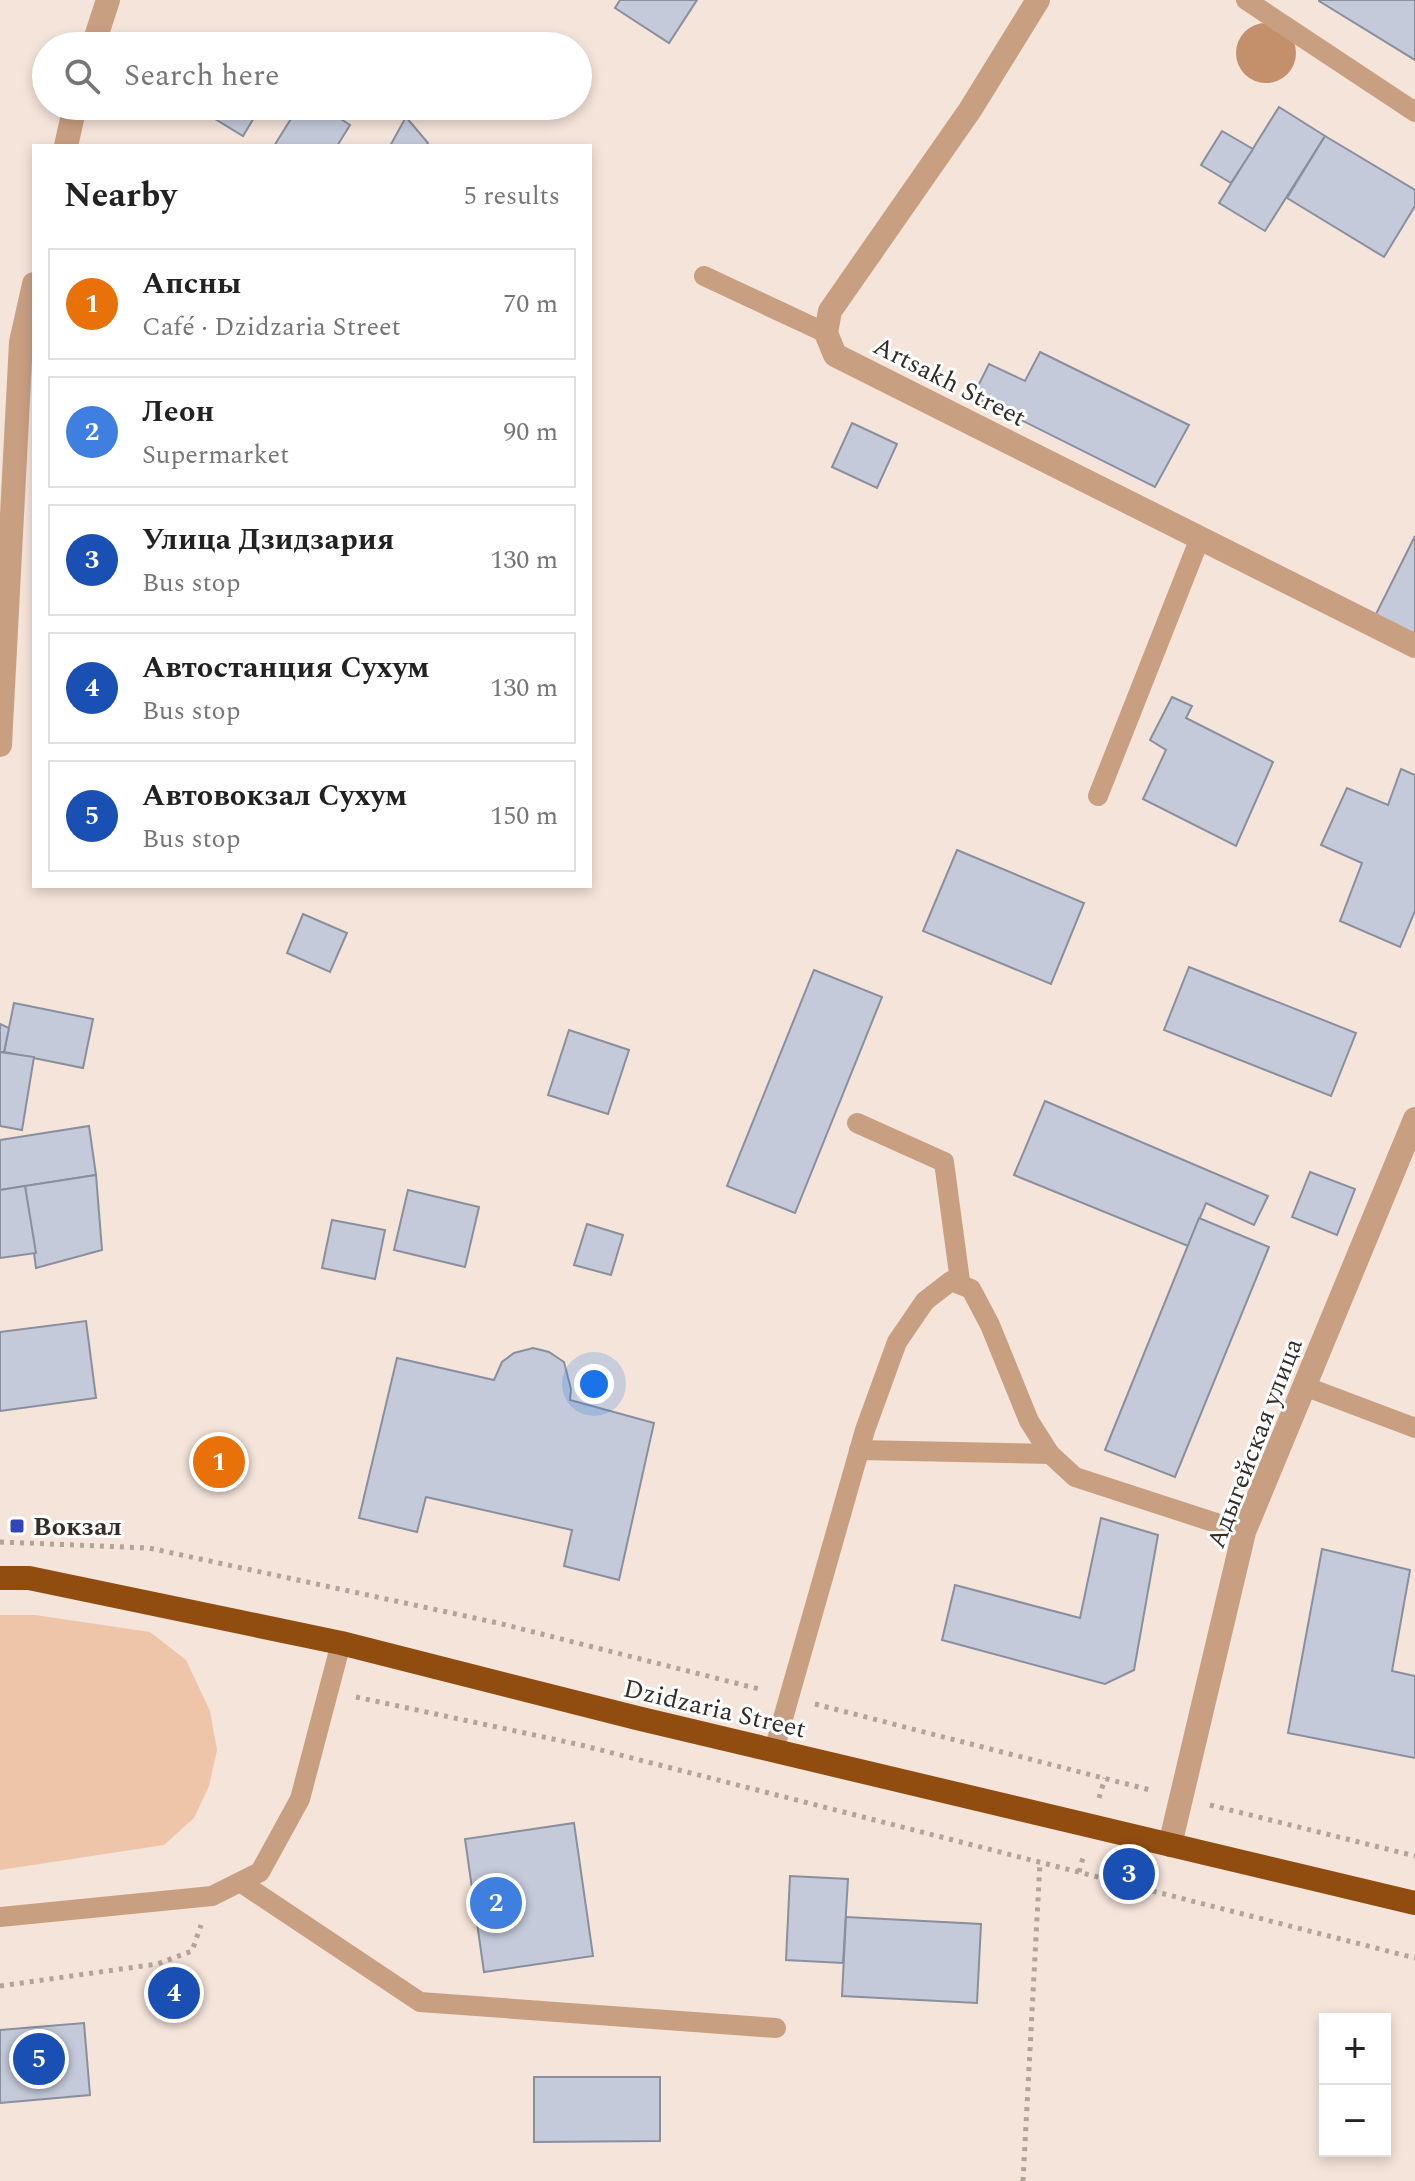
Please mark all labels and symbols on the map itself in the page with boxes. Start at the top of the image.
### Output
street label: Artsakh Street [866,326,1033,438]
street label: Адыгейская улица [1196,1332,1314,1554]
your location [574,1364,614,1404]
pin: 1 [193,1432,245,1492]
place label: Вокзал [33,1507,122,1547]
marker: Вокзал [8,1517,26,1535]
street label: Dzidzaria Street [619,1669,810,1749]
pin: 3 [1103,1844,1155,1904]
pin: 2 [470,1873,522,1933]
pin: 4 [148,1963,200,2023]
pin: 5 [13,2029,65,2089]

